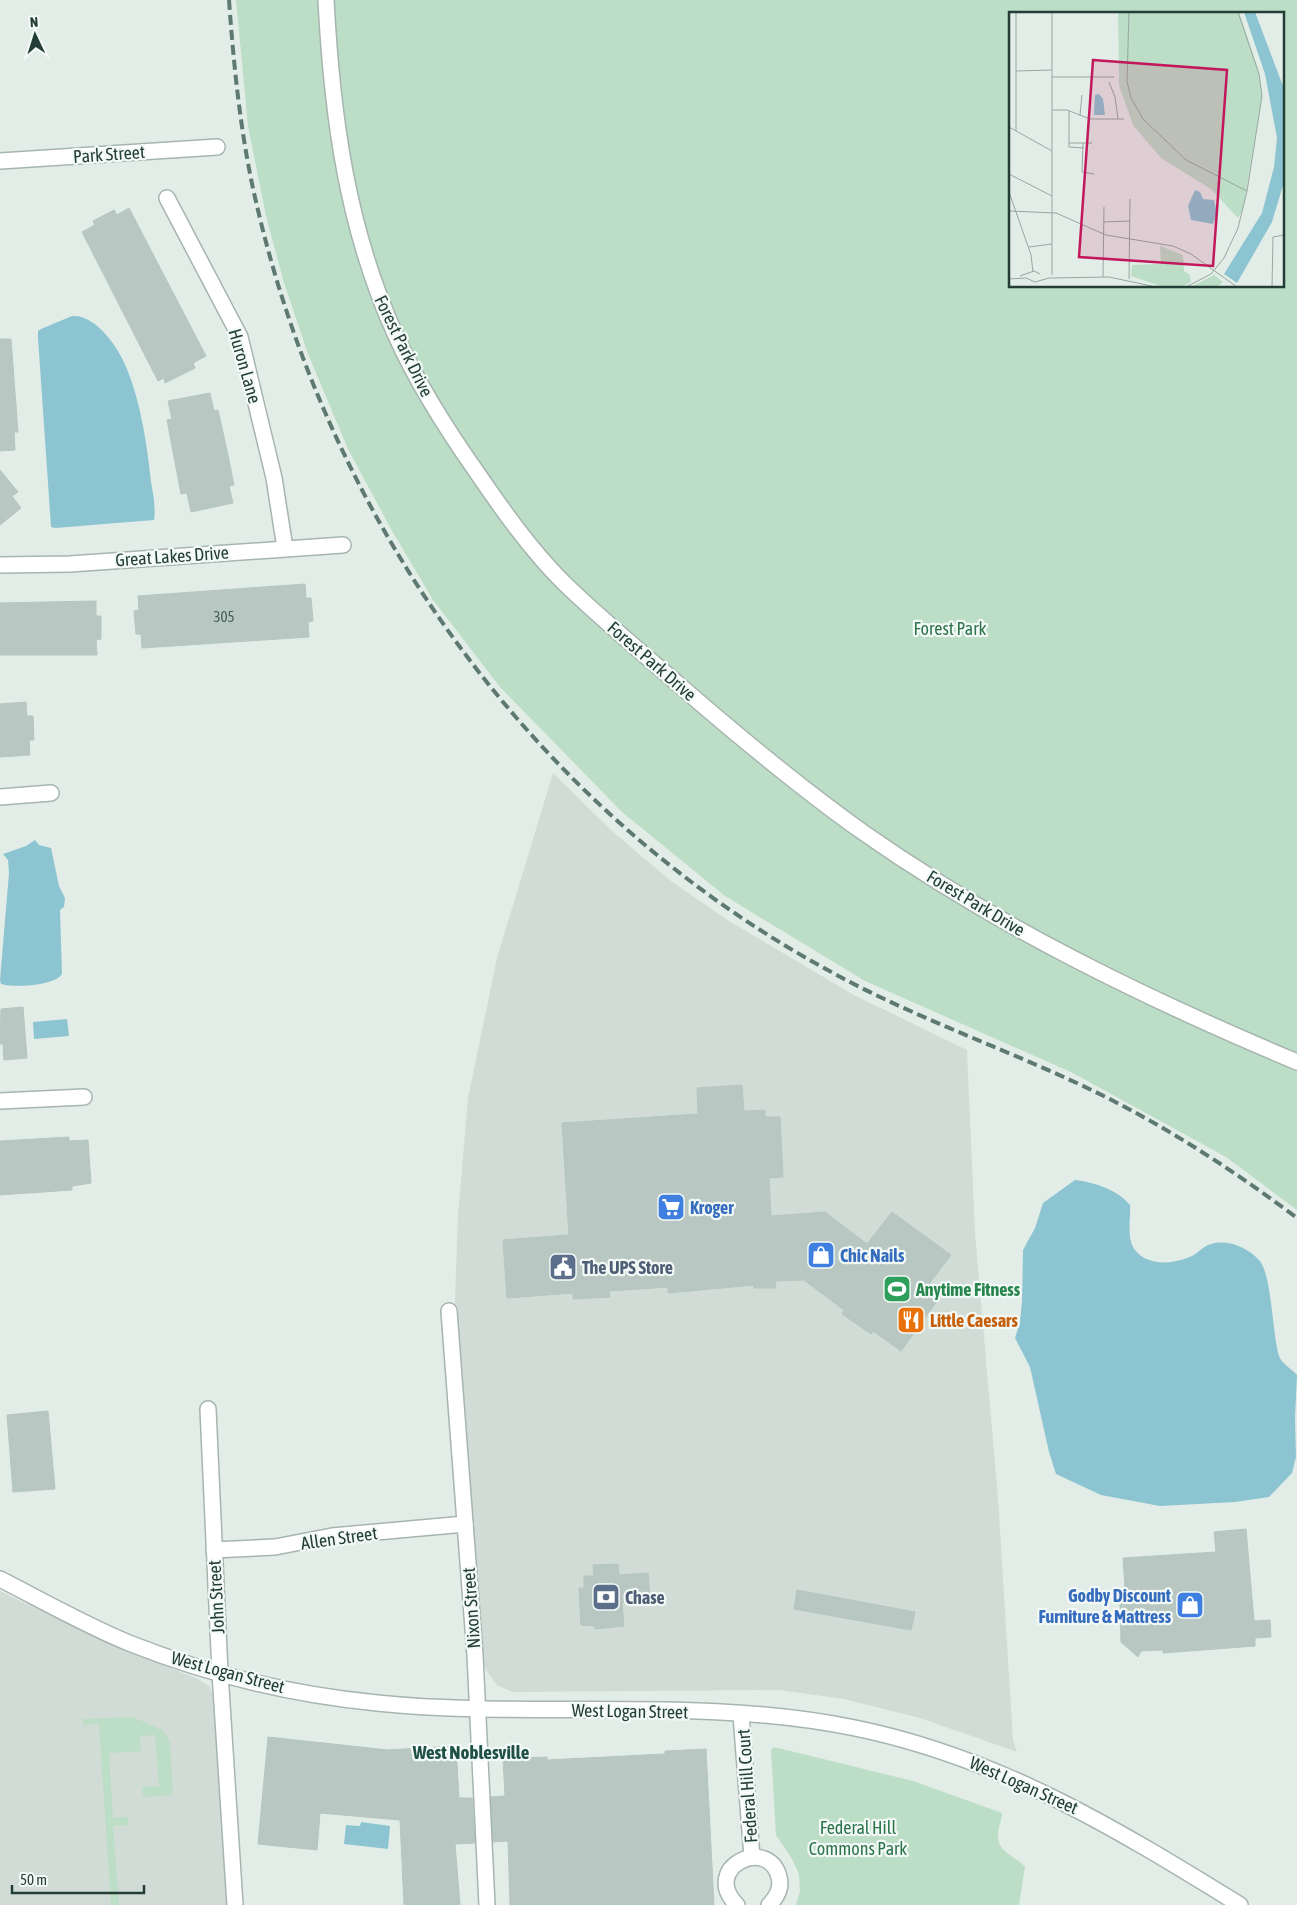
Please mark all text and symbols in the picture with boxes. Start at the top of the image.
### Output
north arrow [10,10,60,60]
inset map [1009,12,1284,288]
text: N [29,14,39,30]
street label: Park Street [72,141,146,167]
street label: Forest Park Drive [370,292,438,400]
street label: Huron Lane [224,326,266,406]
street label: Great Lakes Drive [114,542,230,570]
house number: 305 [213,608,235,625]
street label: Forest Park Drive [603,617,701,705]
park label: Forest Park [914,618,987,639]
street label: Forest Park Drive [923,866,1029,940]
supermarket icon: Kroger [656,1192,686,1222]
place label: Kroger [690,1197,734,1218]
shop icon: Chic Nails [806,1240,836,1270]
place label: Chic Nails [840,1245,905,1266]
public building icon: The UPS Store [548,1252,578,1282]
place label: The UPS Store [582,1257,673,1278]
sports icon: Anytime Fitness [882,1274,912,1304]
place label: Anytime Fitness [915,1279,1021,1300]
restaurant icon: Little Caesars [896,1305,926,1335]
place label: Little Caesars [930,1310,1018,1331]
street label: Allen Street [299,1522,379,1554]
street label: John Street [204,1560,228,1634]
street label: Nixon Street [458,1567,484,1649]
bank icon: Chase [591,1582,621,1612]
place label: Godby Discount Furniture & Mattress [1038,1585,1172,1627]
place label: Chase [625,1587,665,1608]
shop icon: Godby Discount Furniture & Mattress [1175,1590,1205,1620]
street label: West Logan Street [169,1647,287,1697]
street label: West Logan Street [572,1699,688,1723]
street label: Federal Hill Court [733,1728,761,1844]
district label: West Noblesville [412,1741,530,1763]
street label: West Logan Street [966,1752,1082,1818]
park label: Federal Hill Commons Park [809,1817,907,1859]
scale bar [12,1862,145,1894]
text: 50 m [20,1871,47,1888]

